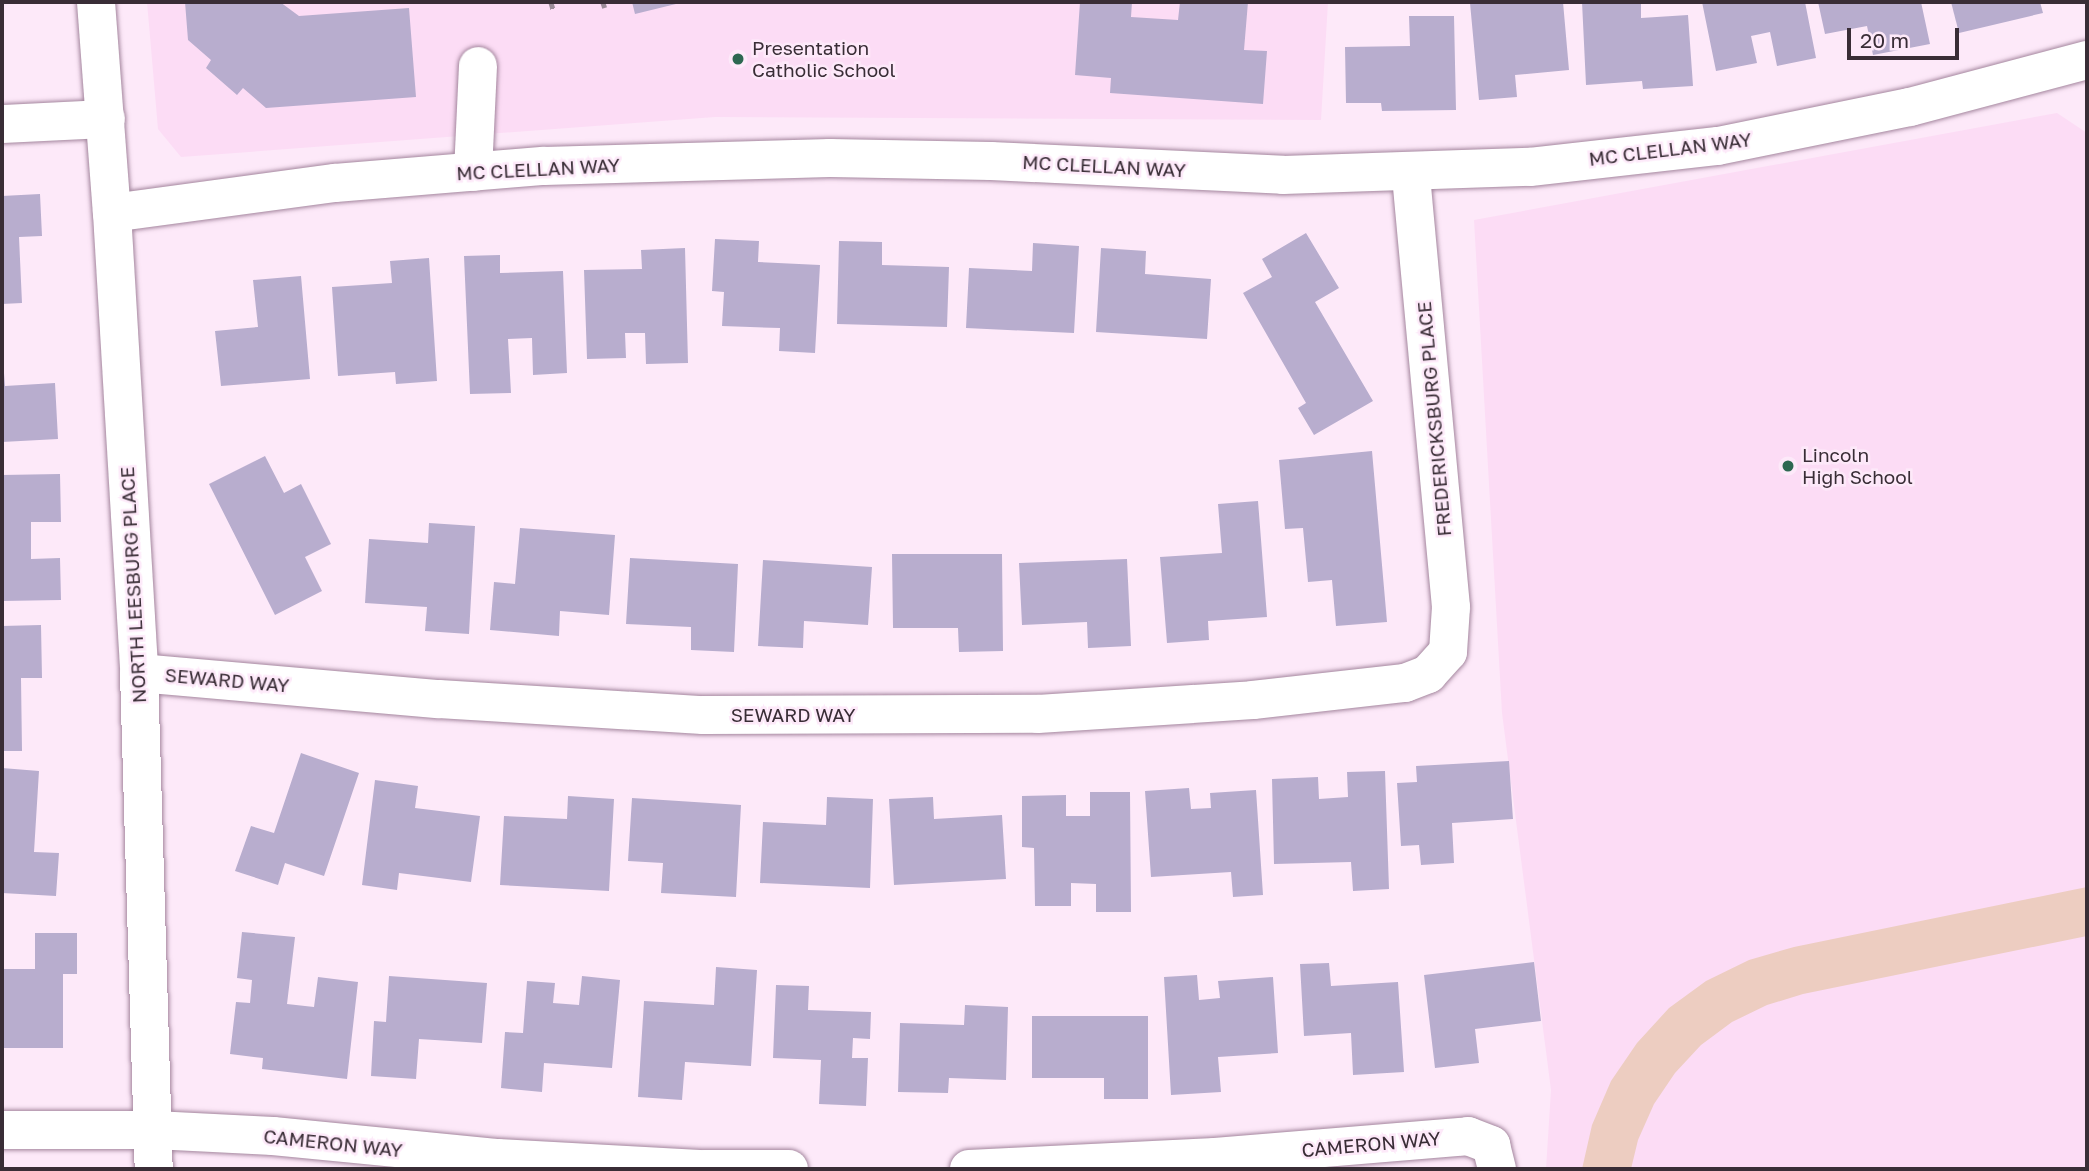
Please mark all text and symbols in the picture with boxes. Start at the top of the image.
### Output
scale bar [1851,14,1963,58]
text: 20 m [1860,27,1909,53]
place label: Presentation Catholic School [752,37,896,81]
marker: Presentation Catholic School [730,51,746,67]
street label: MC CLELLAN WAY [1587,128,1753,170]
street label: MC CLELLAN WAY [1022,150,1186,182]
street label: MC CLELLAN WAY [456,153,620,185]
street label: FREDERICKSBURG PLACE [1412,301,1456,537]
place label: Lincoln High School [1802,444,1913,488]
marker: Lincoln High School [1780,458,1796,474]
street label: NORTH LEESBURG PLACE [115,466,151,704]
street label: SEWARD WAY [164,663,290,697]
street label: SEWARD WAY [731,704,855,726]
street label: CAMERON WAY [262,1124,404,1162]
street label: CAMERON WAY [1301,1127,1441,1161]

